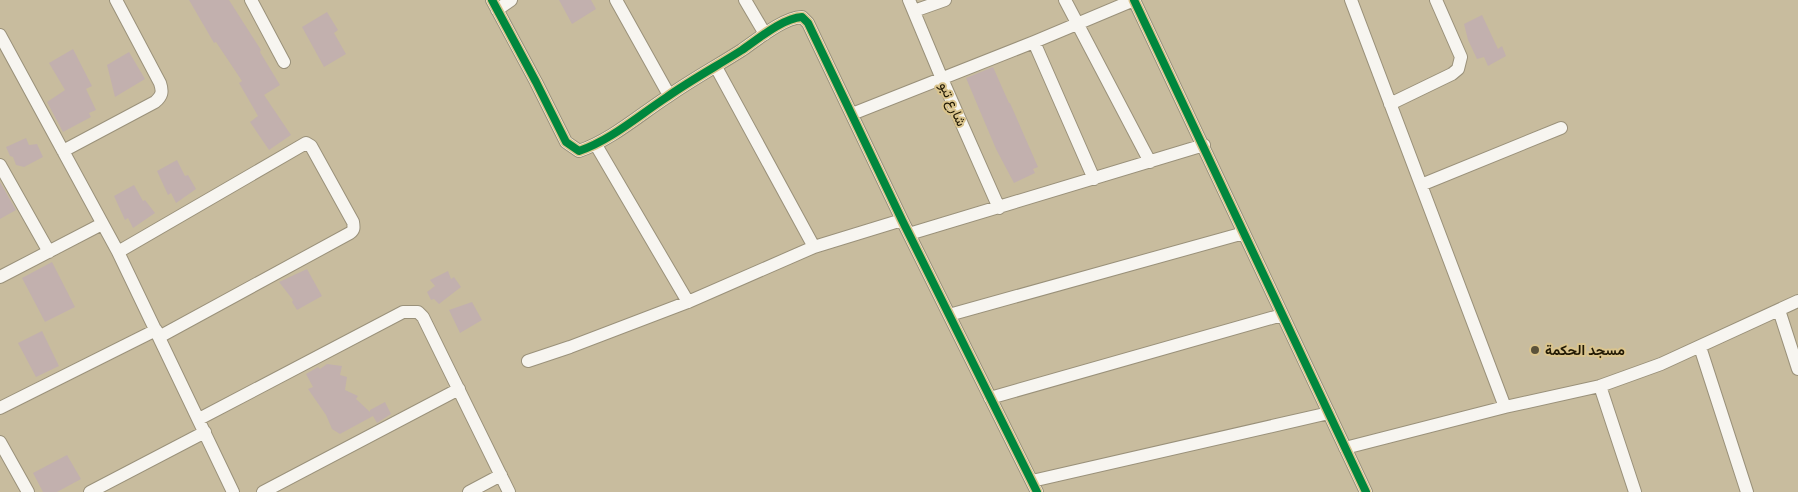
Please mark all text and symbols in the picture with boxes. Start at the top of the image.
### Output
street label: شارع تبو [933,79,970,130]
place label: مسجد الحكمة [1545,342,1625,359]
marker: مسجد الحكمة [1529,344,1541,356]

